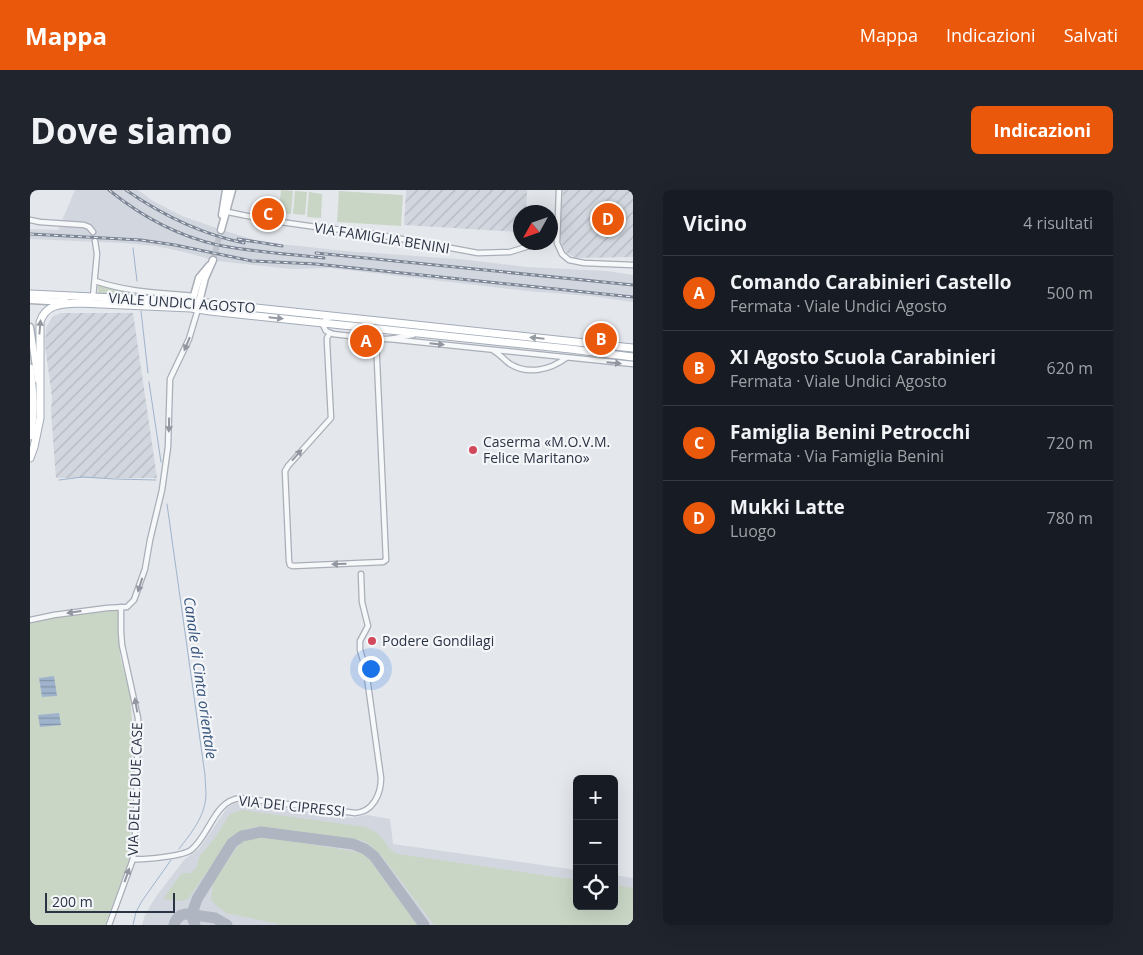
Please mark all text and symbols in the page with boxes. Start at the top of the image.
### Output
text: Mappa [25,19,107,52]
text: Mappa [860,23,918,47]
text: Indicazioni [946,23,1036,47]
text: Salvati [1064,23,1118,47]
button: Indicazioni [971,106,1113,154]
text: Dove siamo [30,107,233,154]
pin: C [252,195,284,233]
pin: D [592,200,624,238]
north arrow [513,205,558,250]
text: Vicino [683,209,747,237]
text: 4 risultati [1023,212,1093,234]
street label: VIA FAMIGLIA BENINI [313,217,451,258]
text: Comando Carabinieri Castello [730,269,1011,295]
text: A [693,282,705,304]
text: 500 m [1047,282,1093,304]
street label: VIALE UNDICI AGOSTO [108,288,256,317]
text: Fermata · Viale Undici Agosto [730,295,947,317]
one-way arrow [269,314,285,322]
one-way arrow [37,319,45,335]
pin: B [585,320,617,358]
pin: A [350,322,382,360]
one-way arrow [529,334,545,342]
one-way arrow [182,337,190,351]
one-way arrow [430,340,446,348]
text: XI Agosto Scuola Carabinieri [730,344,996,370]
text: B [694,357,704,379]
text: 620 m [1047,357,1093,379]
one-way arrow [607,359,623,367]
text: Fermata · Viale Undici Agosto [730,370,947,392]
one-way arrow [165,418,173,434]
text: Famiglia Benini Petrocchi [730,419,970,445]
place label: Caserma «M.O.V.M. Felice Maritano» [483,432,610,467]
text: C [694,432,704,454]
text: 720 m [1047,432,1093,454]
marker: Caserma «M.O.V.M. Felice Maritano» [467,444,479,456]
text: Fermata · Via Famiglia Benini [730,445,944,467]
one-way arrow [292,449,303,462]
text: Mukki Latte [730,494,845,520]
text: D [693,507,705,529]
text: 780 m [1047,507,1093,529]
text: Luogo [730,520,776,542]
one-way arrow [330,560,346,568]
one-way arrow [136,578,144,593]
water label: Canale di Cinta orientale [180,596,222,761]
one-way arrow [66,609,82,617]
place label: Podere Gondilagi [382,631,494,650]
marker: Podere Gondilagi [366,635,378,647]
your location [358,656,384,682]
one-way arrow [131,697,139,713]
street label: VIA DELLE DUE CASE [123,722,146,856]
map controls [573,775,618,910]
button: + [573,775,618,820]
street label: VIA DEI CIPRESSI [238,790,346,821]
button: − [573,820,618,865]
button: locate [573,865,618,910]
one-way arrow [124,868,131,883]
scale bar [45,890,175,913]
text: 200 m [52,892,93,911]

